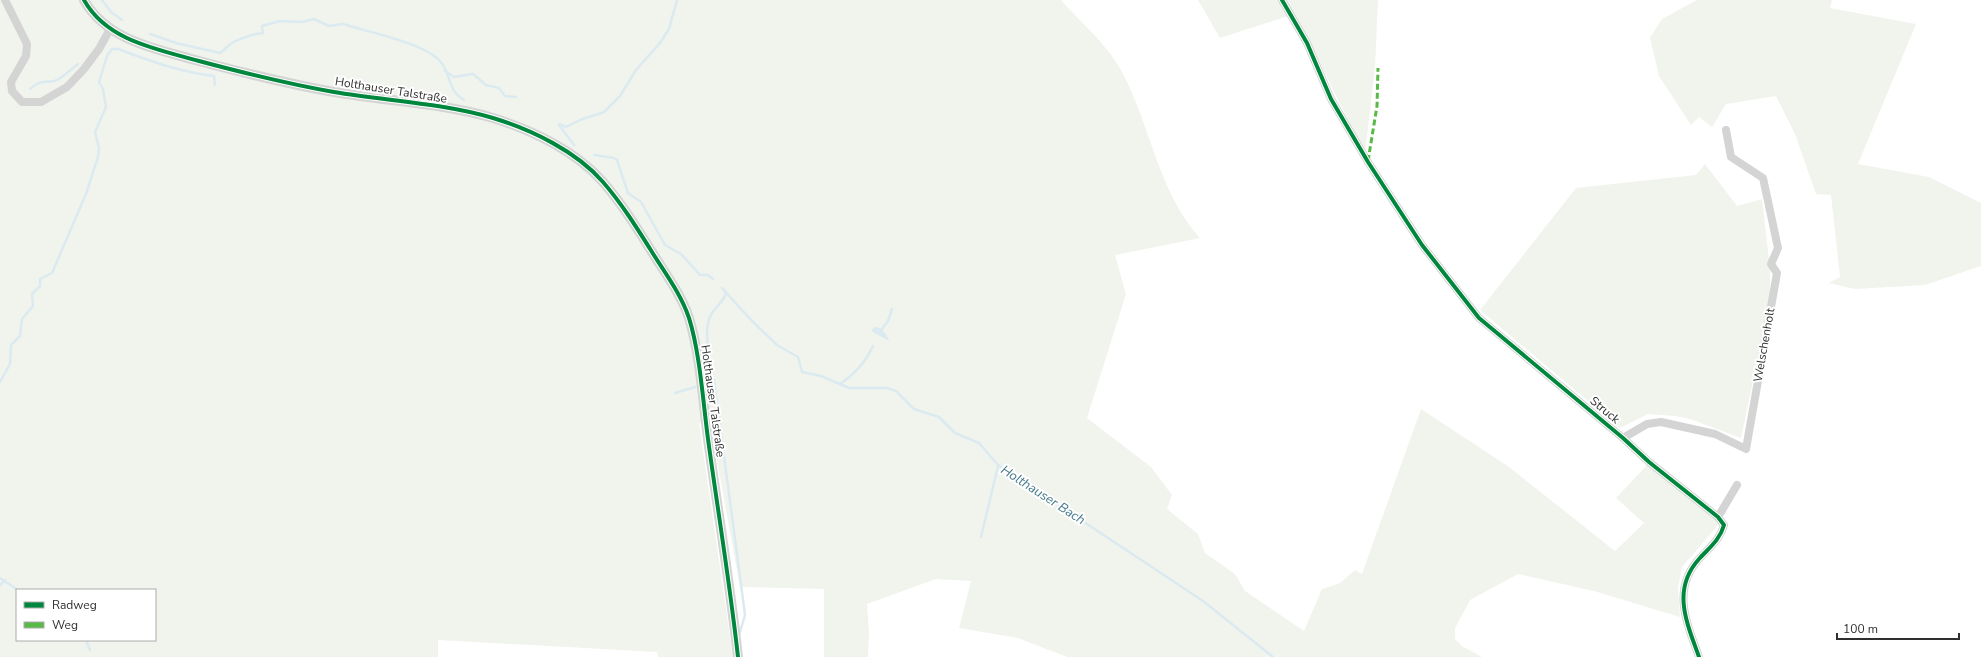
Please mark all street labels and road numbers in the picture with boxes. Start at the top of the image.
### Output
street label: Holthauser Talstraße [334,73,448,107]
street label: Welschenholt [1750,306,1779,383]
street label: Holthauser Talstraße [697,344,729,458]
street label: Struck [1587,393,1624,428]

